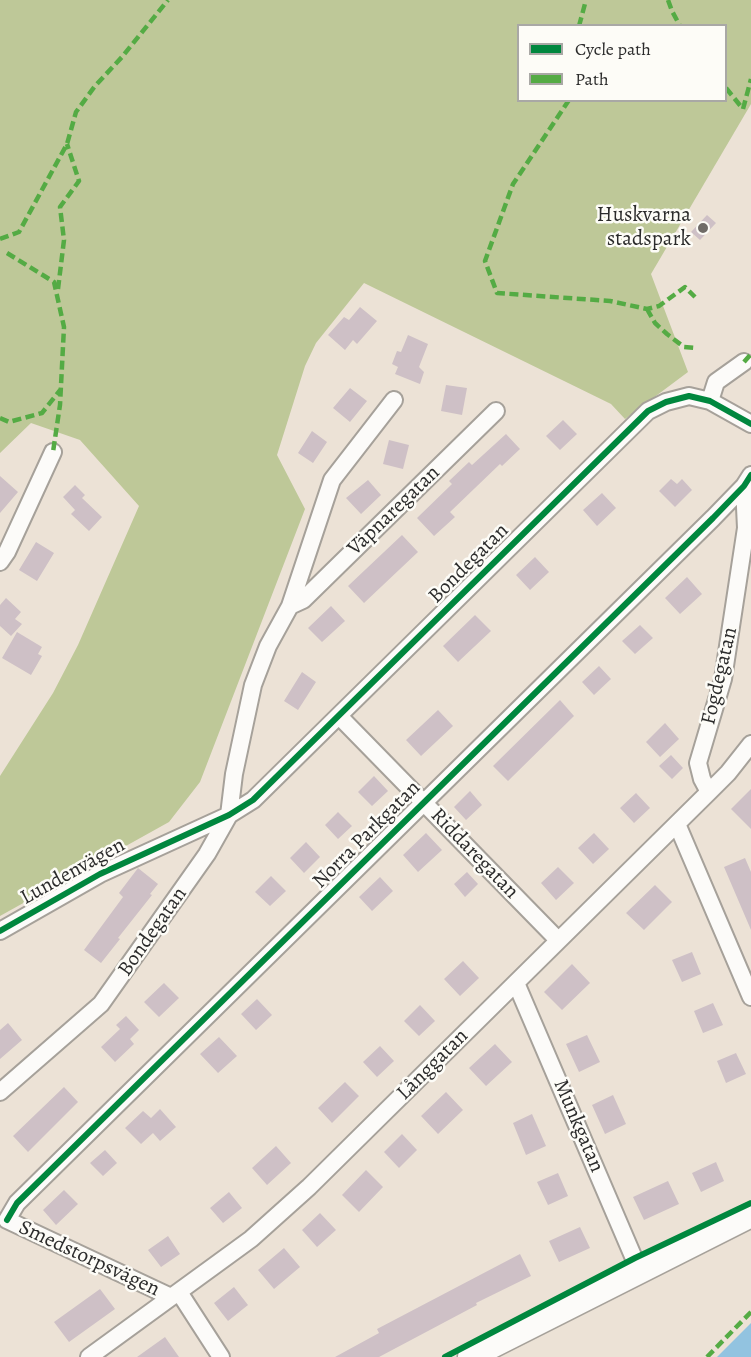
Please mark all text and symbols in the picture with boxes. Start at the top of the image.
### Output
legend [517,24,727,102]
text: Cycle path [575,37,651,61]
text: Path [575,67,609,91]
place label: Huskvarna stadspark [597,203,691,253]
marker: Huskvarna stadspark [696,221,710,235]
street label: Väpnaregatan [343,461,445,561]
street label: Bondegatan [424,519,514,609]
street label: Fogdegatan [697,625,743,727]
street label: Norra Parkgatan [308,776,426,894]
street label: Riddaregatan [425,803,523,905]
street label: Lundenvägen [16,833,130,911]
street label: Bondegatan [113,883,193,981]
street label: Långgatan [392,1024,474,1106]
street label: Munkgatan [547,1076,609,1176]
street label: Smedstorpsvägen [14,1215,164,1303]

